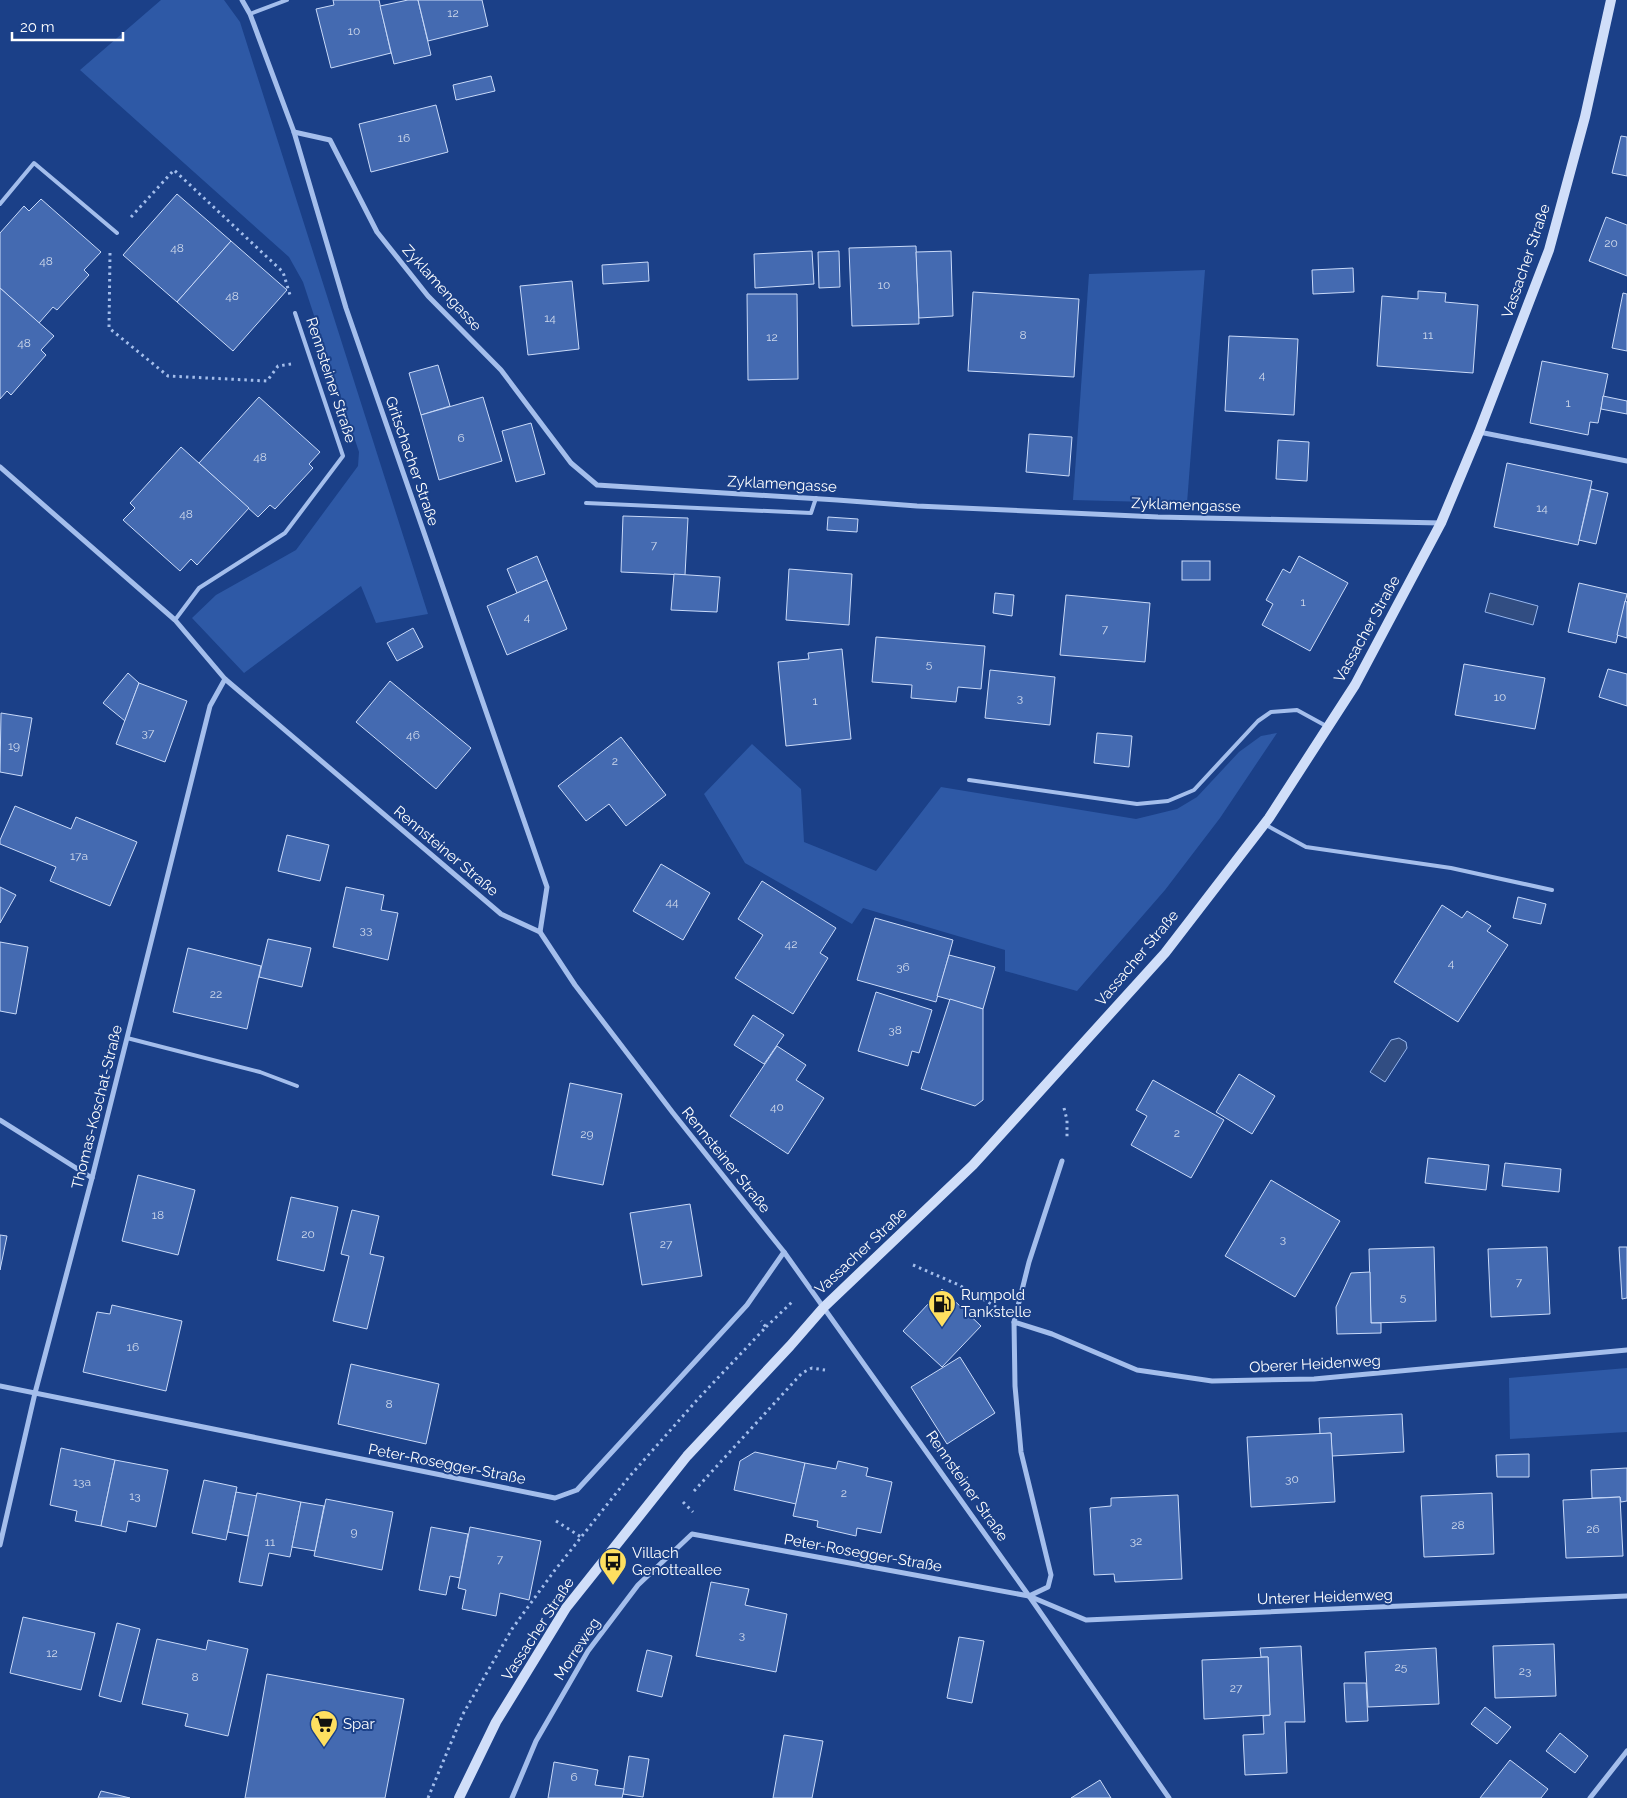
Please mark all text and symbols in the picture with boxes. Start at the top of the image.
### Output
house number: 12 [447,6,459,20]
scale bar [12,10,124,42]
text: 20 m [20,18,55,36]
house number: 10 [348,24,360,38]
house number: 16 [398,131,410,145]
street label: Vassacher Straße [1498,202,1554,320]
house number: 20 [1604,236,1618,250]
house number: 48 [170,241,184,255]
street label: Zyklamengasse [399,241,485,335]
house number: 48 [39,254,53,268]
house number: 10 [878,278,890,292]
house number: 48 [225,289,239,303]
house number: 14 [544,311,556,325]
street label: Rennsteiner Straße [302,315,360,445]
house number: 8 [1019,328,1027,342]
house number: 11 [1423,328,1433,342]
house number: 12 [766,330,778,344]
house number: 48 [17,336,31,350]
house number: 4 [1259,368,1266,382]
street label: Gritschacher Straße [381,394,443,528]
house number: 1 [1565,396,1571,410]
house number: 6 [457,431,465,445]
house number: 48 [253,450,267,464]
street label: Zyklamengasse [727,472,837,496]
street label: Zyklamengasse [1131,494,1241,516]
house number: 14 [1536,501,1548,515]
house number: 48 [179,507,193,521]
house number: 7 [651,538,658,552]
street label: Vassacher Straße [1330,572,1404,686]
house number: 1 [1300,595,1306,609]
house number: 4 [524,610,531,624]
house number: 7 [1102,622,1109,636]
house number: 5 [926,657,933,671]
house number: 10 [1494,690,1506,704]
house number: 3 [1017,691,1023,705]
house number: 1 [812,694,818,708]
house number: 37 [142,726,155,740]
house number: 46 [406,728,420,742]
house number: 19 [8,739,20,753]
house number: 2 [612,754,618,768]
street label: Rennsteiner Straße [390,802,502,900]
house number: 17a [70,849,88,863]
house number: 44 [665,895,679,909]
street label: Vassacher Straße [1092,906,1182,1009]
house number: 33 [360,923,372,937]
house number: 42 [785,937,797,951]
house number: 4 [1448,956,1455,970]
house number: 36 [896,960,910,974]
house number: 22 [210,987,222,1001]
street label: Thomas-Koschat-Straße [68,1023,126,1191]
house number: 38 [888,1023,902,1037]
house number: 40 [770,1100,784,1114]
street label: Rennsteiner Straße [678,1103,774,1217]
house number: 2 [1174,1126,1180,1140]
house number: 29 [580,1127,594,1141]
street label: Vassacher Straße [811,1204,911,1298]
house number: 18 [152,1208,164,1222]
house number: 20 [301,1227,315,1241]
house number: 3 [1280,1232,1286,1246]
house number: 27 [660,1237,673,1251]
house number: 7 [1516,1275,1523,1289]
place label: Rumpold Tankstelle [961,1286,1032,1321]
fuel station icon: Rumpold Tankstelle [927,1289,957,1328]
house number: 5 [1400,1290,1407,1304]
house number: 16 [127,1340,139,1354]
street label: Oberer Heidenweg [1249,1352,1381,1376]
house number: 8 [385,1397,393,1411]
street label: Rennsteiner Straße [922,1427,1012,1545]
street label: Peter-Rosegger-Straße [367,1440,527,1488]
house number: 30 [1285,1472,1299,1486]
house number: 13a [73,1475,91,1489]
house number: 2 [841,1486,847,1500]
house number: 13 [129,1489,141,1503]
house number: 28 [1451,1518,1465,1532]
house number: 26 [1586,1522,1600,1536]
house number: 9 [350,1525,358,1539]
street label: Peter-Rosegger-Straße [783,1530,944,1576]
house number: 32 [1130,1534,1142,1548]
house number: 11 [265,1535,275,1549]
place label: Villach Genotteallee [632,1544,722,1579]
bus stop icon: Villach Genotteallee [598,1547,628,1586]
house number: 7 [497,1552,504,1566]
street label: Vassacher Straße [498,1574,578,1684]
street label: Unterer Heidenweg [1257,1586,1393,1608]
street label: Morreweg [550,1614,604,1684]
house number: 3 [739,1628,745,1642]
house number: 12 [46,1646,58,1660]
house number: 25 [1395,1660,1408,1674]
house number: 23 [1519,1664,1531,1678]
house number: 8 [191,1670,199,1684]
house number: 27 [1230,1681,1243,1695]
supermarket icon: Spar [309,1709,339,1748]
place label: Spar [343,1715,376,1733]
house number: 6 [570,1770,578,1784]

